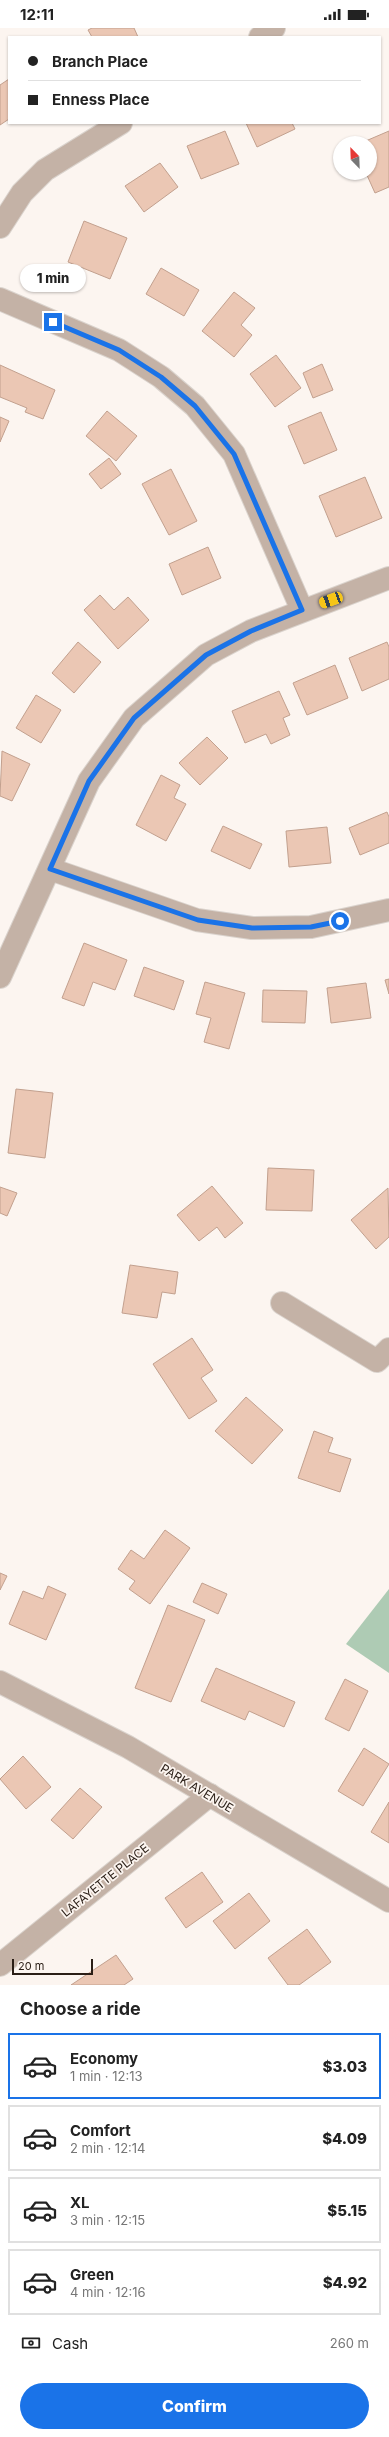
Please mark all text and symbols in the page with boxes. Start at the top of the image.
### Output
text: 12:11 [20,5,54,24]
text: Branch Place [52,52,148,71]
text: Enness Place [52,90,149,109]
north arrow [333,136,377,180]
map controls [333,136,377,180]
callout: 1 min [20,264,86,292]
text: 1 min [37,270,69,286]
route end [44,313,62,331]
car [318,590,344,610]
route start [331,912,349,930]
street label: PARK AVENUE [158,1760,236,1816]
street label: LAFAYETTE PLACE [58,1840,152,1920]
scale bar [12,1957,93,1976]
text: 20 m [18,1959,44,1973]
text: Choose a ride [20,1998,141,2019]
icon: car [22,2048,58,2084]
text: Economy [70,2049,138,2068]
text: $3.03 [322,2057,367,2076]
text: 1 min · 12:13 [70,2068,143,2084]
icon: car [22,2120,58,2156]
text: Comfort [70,2121,131,2140]
text: $4.09 [322,2129,367,2148]
text: 2 min · 12:14 [70,2140,146,2156]
icon: car [22,2192,58,2228]
text: XL [70,2193,90,2212]
text: $5.15 [327,2201,367,2220]
text: 3 min · 12:15 [70,2212,145,2228]
icon: car [22,2264,58,2300]
text: Green [70,2265,114,2284]
text: $4.92 [323,2273,367,2292]
text: 4 min · 12:16 [70,2284,146,2300]
icon: cash [20,2332,42,2354]
text: Cash [52,2334,88,2353]
text: 260 m [330,2335,369,2351]
button: Confirm [20,2383,369,2429]

